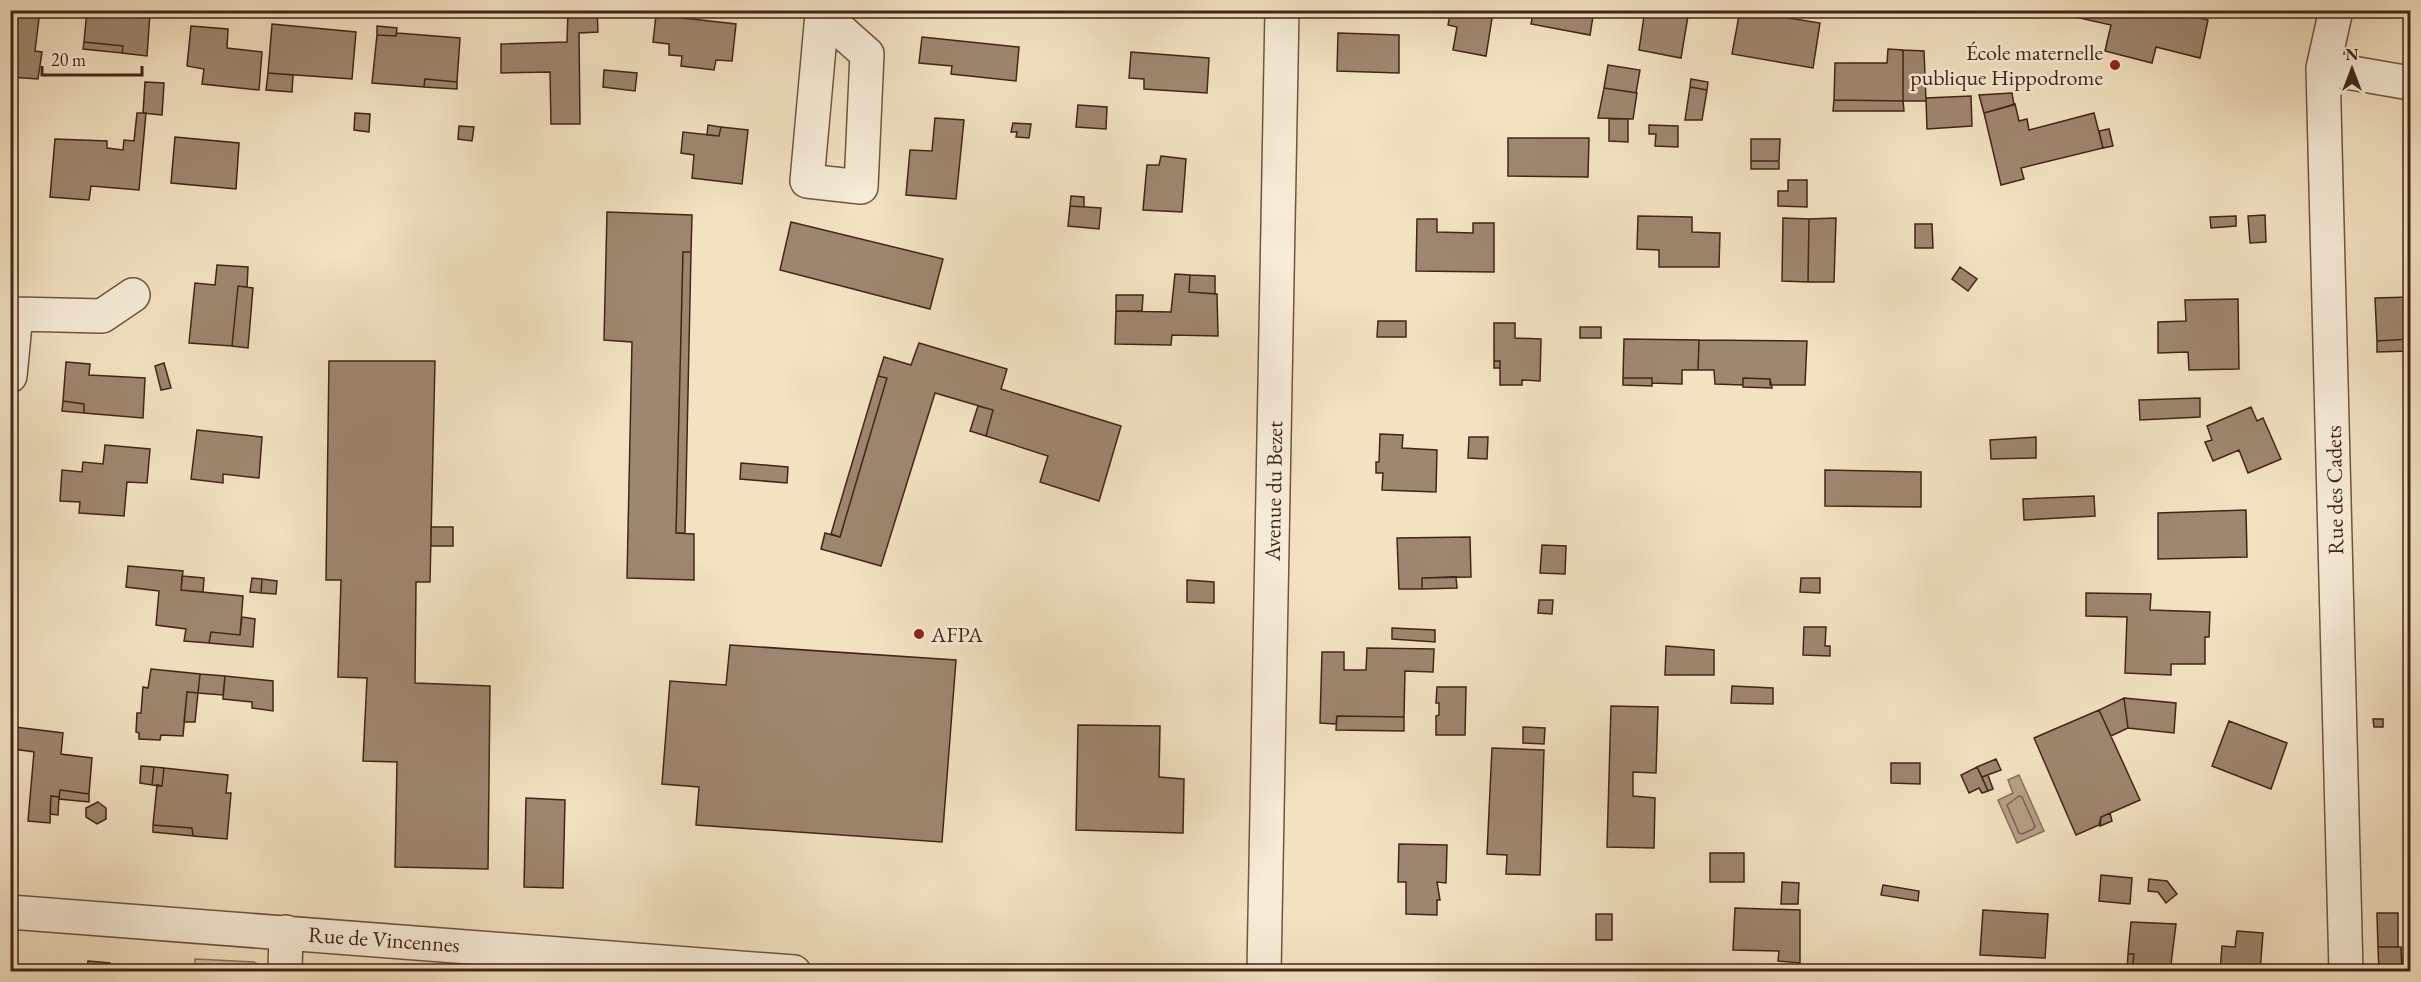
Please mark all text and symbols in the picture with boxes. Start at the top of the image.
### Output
place label: École maternelle publique Hippodrome [1910,38,2103,92]
scale bar [42,39,142,77]
north arrow [2322,39,2382,99]
text: N [2346,44,2359,65]
text: 20 m [51,48,86,71]
marker: École maternelle publique Hippodrome [2108,58,2122,72]
street label: Avenue du Bezet [1258,421,1289,562]
street label: Rue des Cadets [2319,425,2350,555]
place label: AFPA [930,620,984,649]
marker: AFPA [912,627,926,641]
street label: Rue de Vincennes [307,920,461,959]

